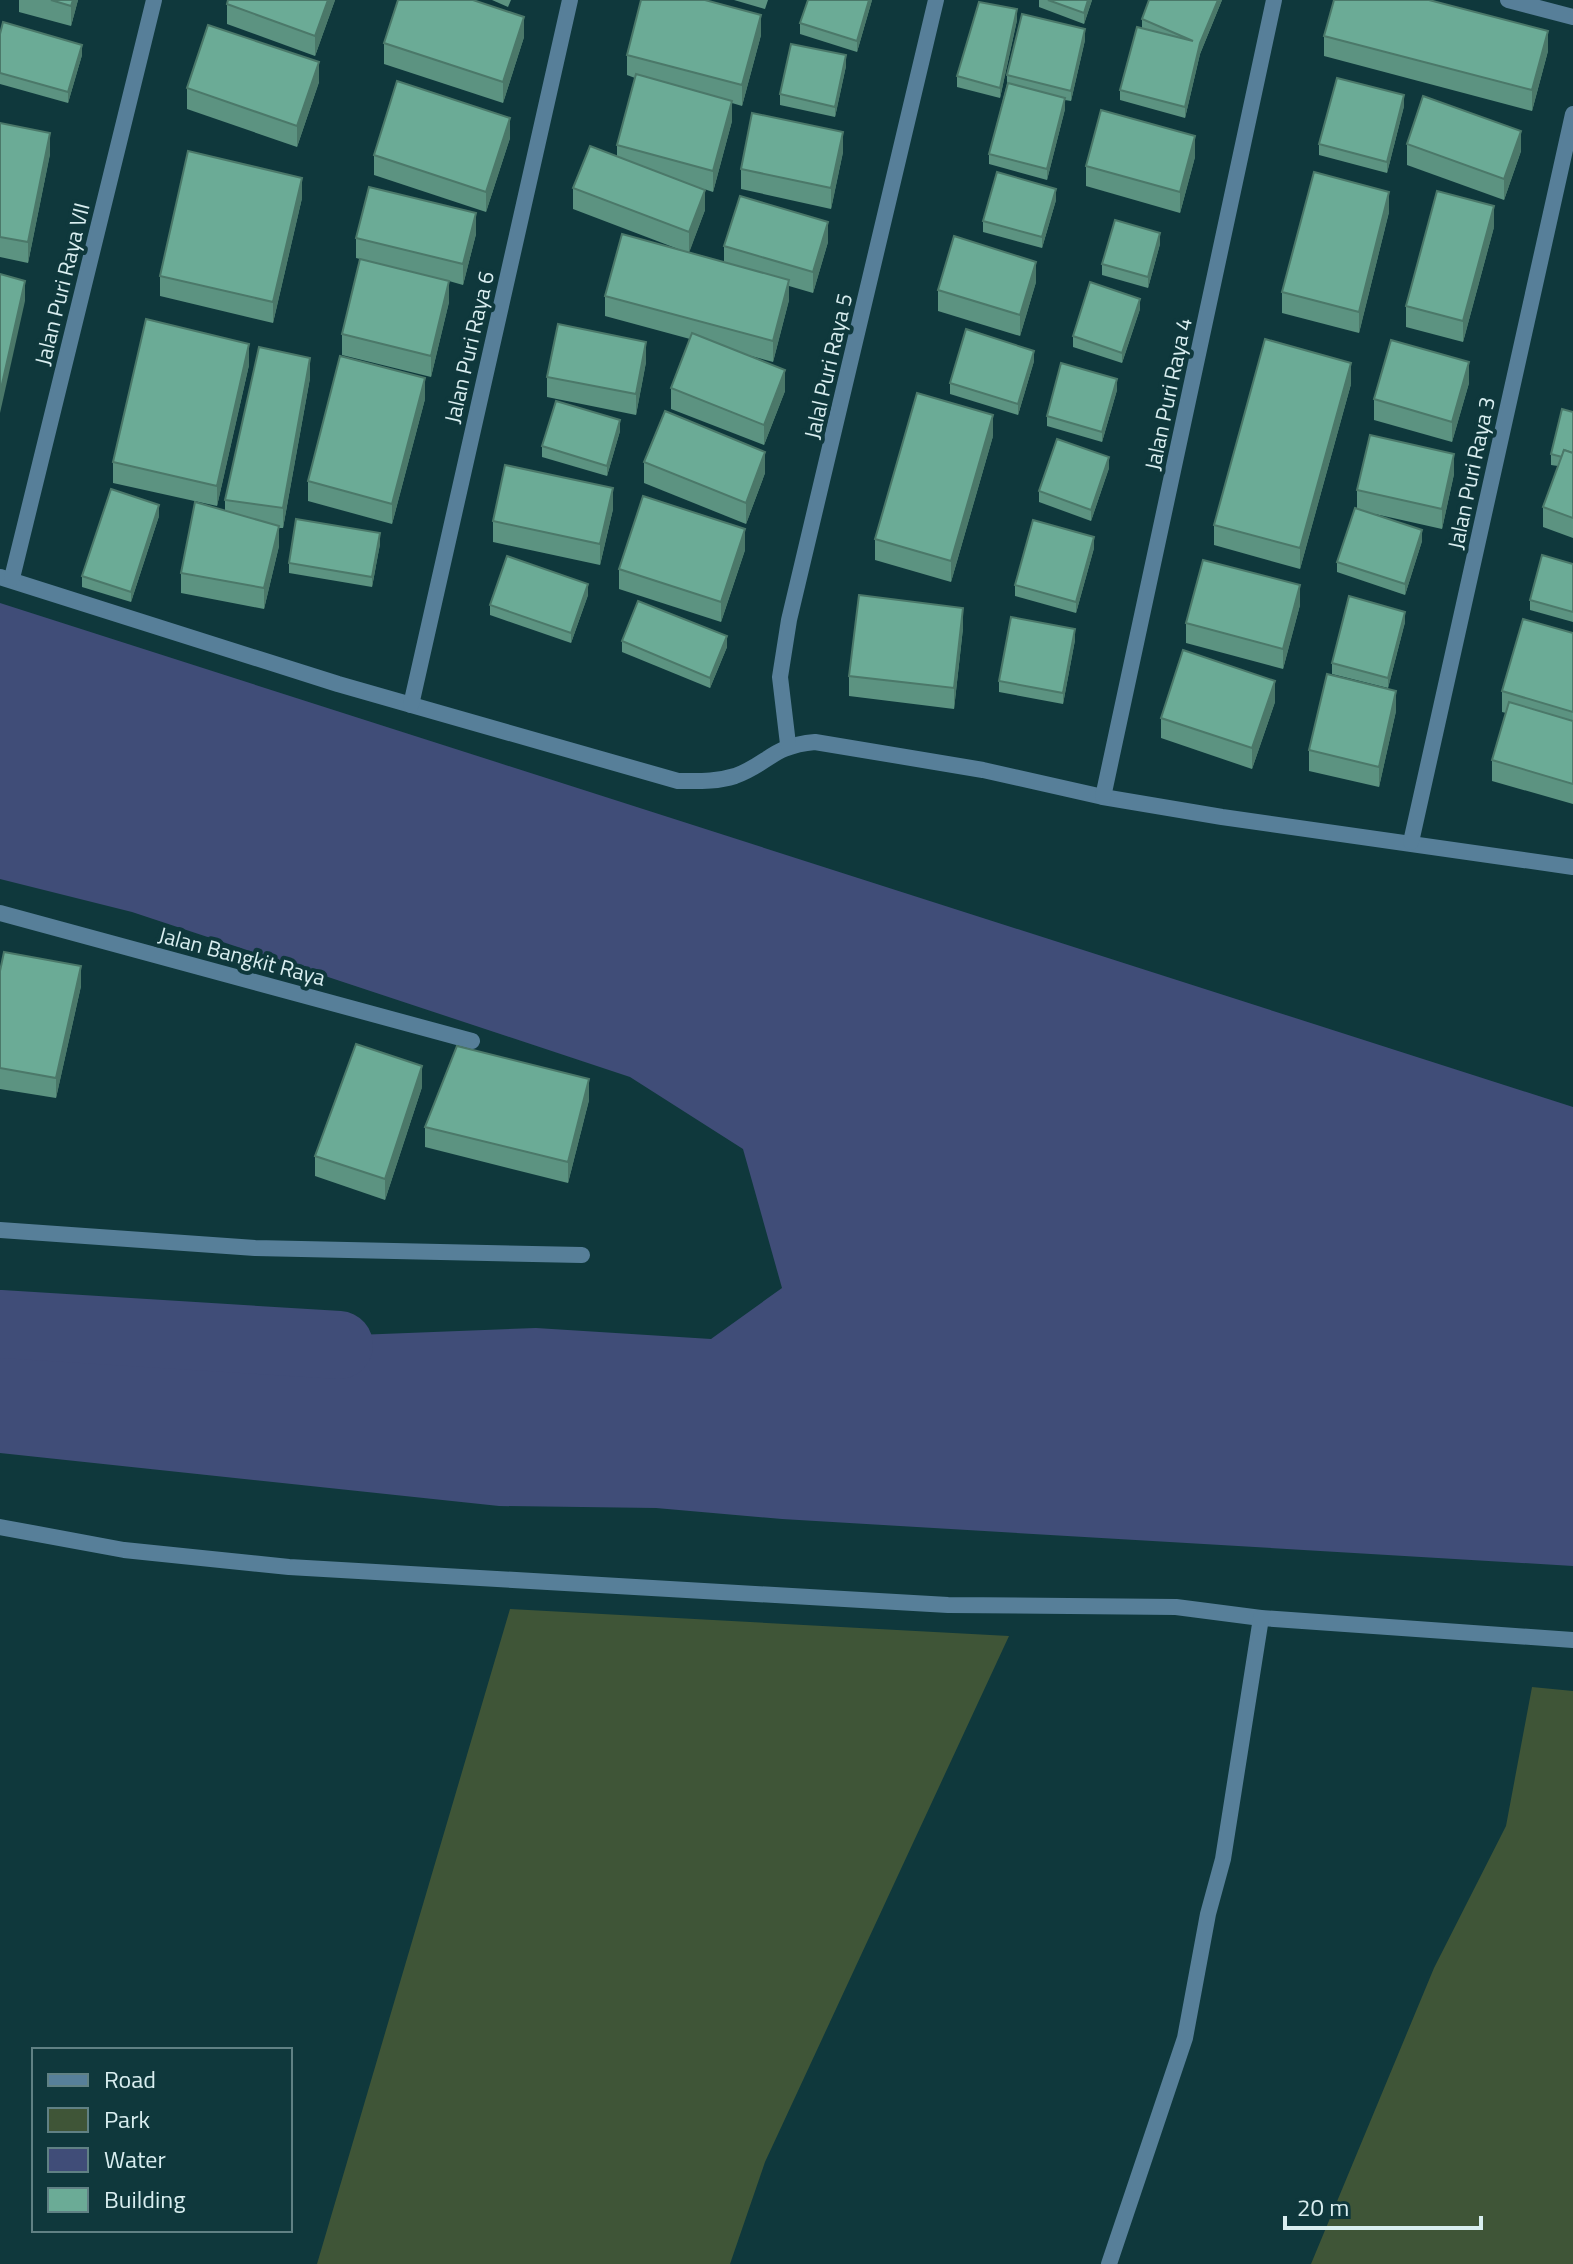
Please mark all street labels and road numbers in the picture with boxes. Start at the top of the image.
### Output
street label: Jalan Puri Raya VII [25,199,99,369]
street label: Jalan Puri Raya 6 [435,268,503,426]
street label: Jalal Puri Raya 5 [795,290,861,442]
street label: Jalan Puri Raya 4 [1135,315,1201,473]
street label: Jalan Puri Raya 3 [1438,394,1504,552]
street label: Jalan Bangkit Raya [155,917,329,995]

